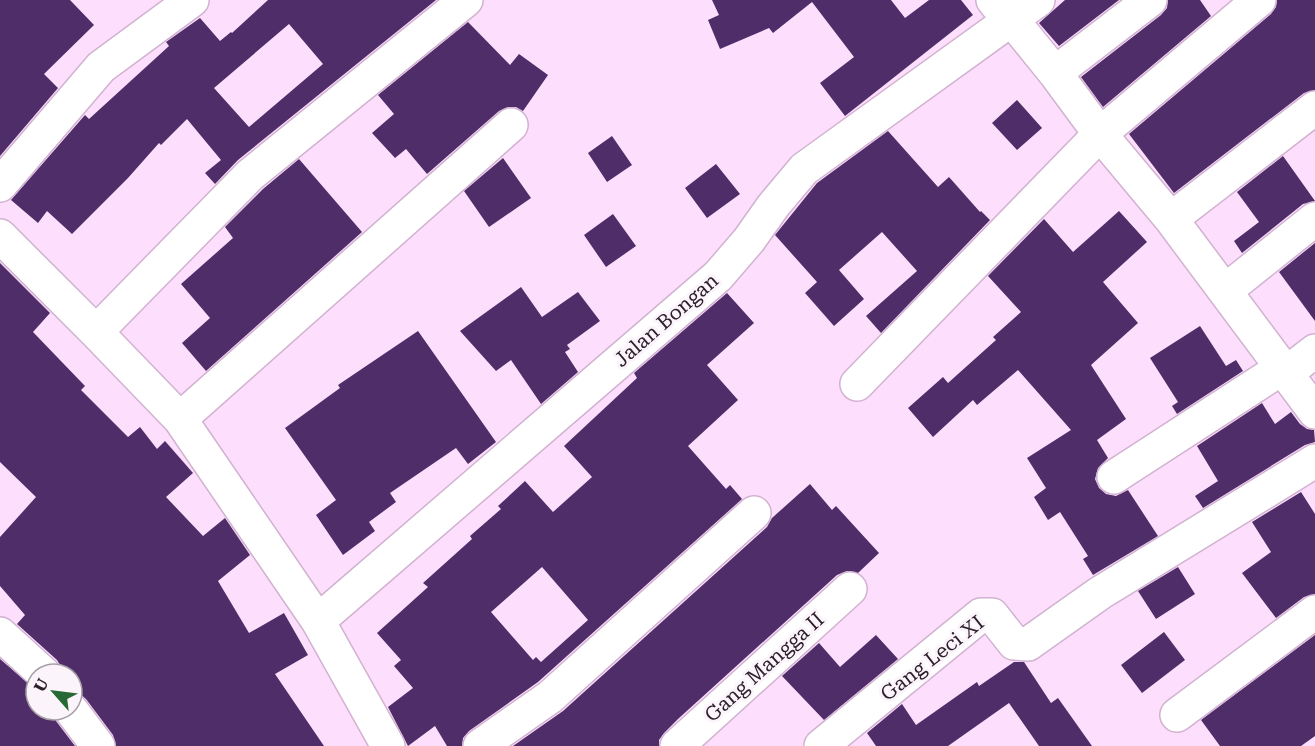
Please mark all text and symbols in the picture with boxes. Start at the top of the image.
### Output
street label: Jalan Bongan [609,268,723,372]
street label: Gang Mangga II [699,607,829,727]
street label: Gang Leci XI [876,610,988,706]
north arrow [24,662,84,722]
text: U [30,675,52,695]

